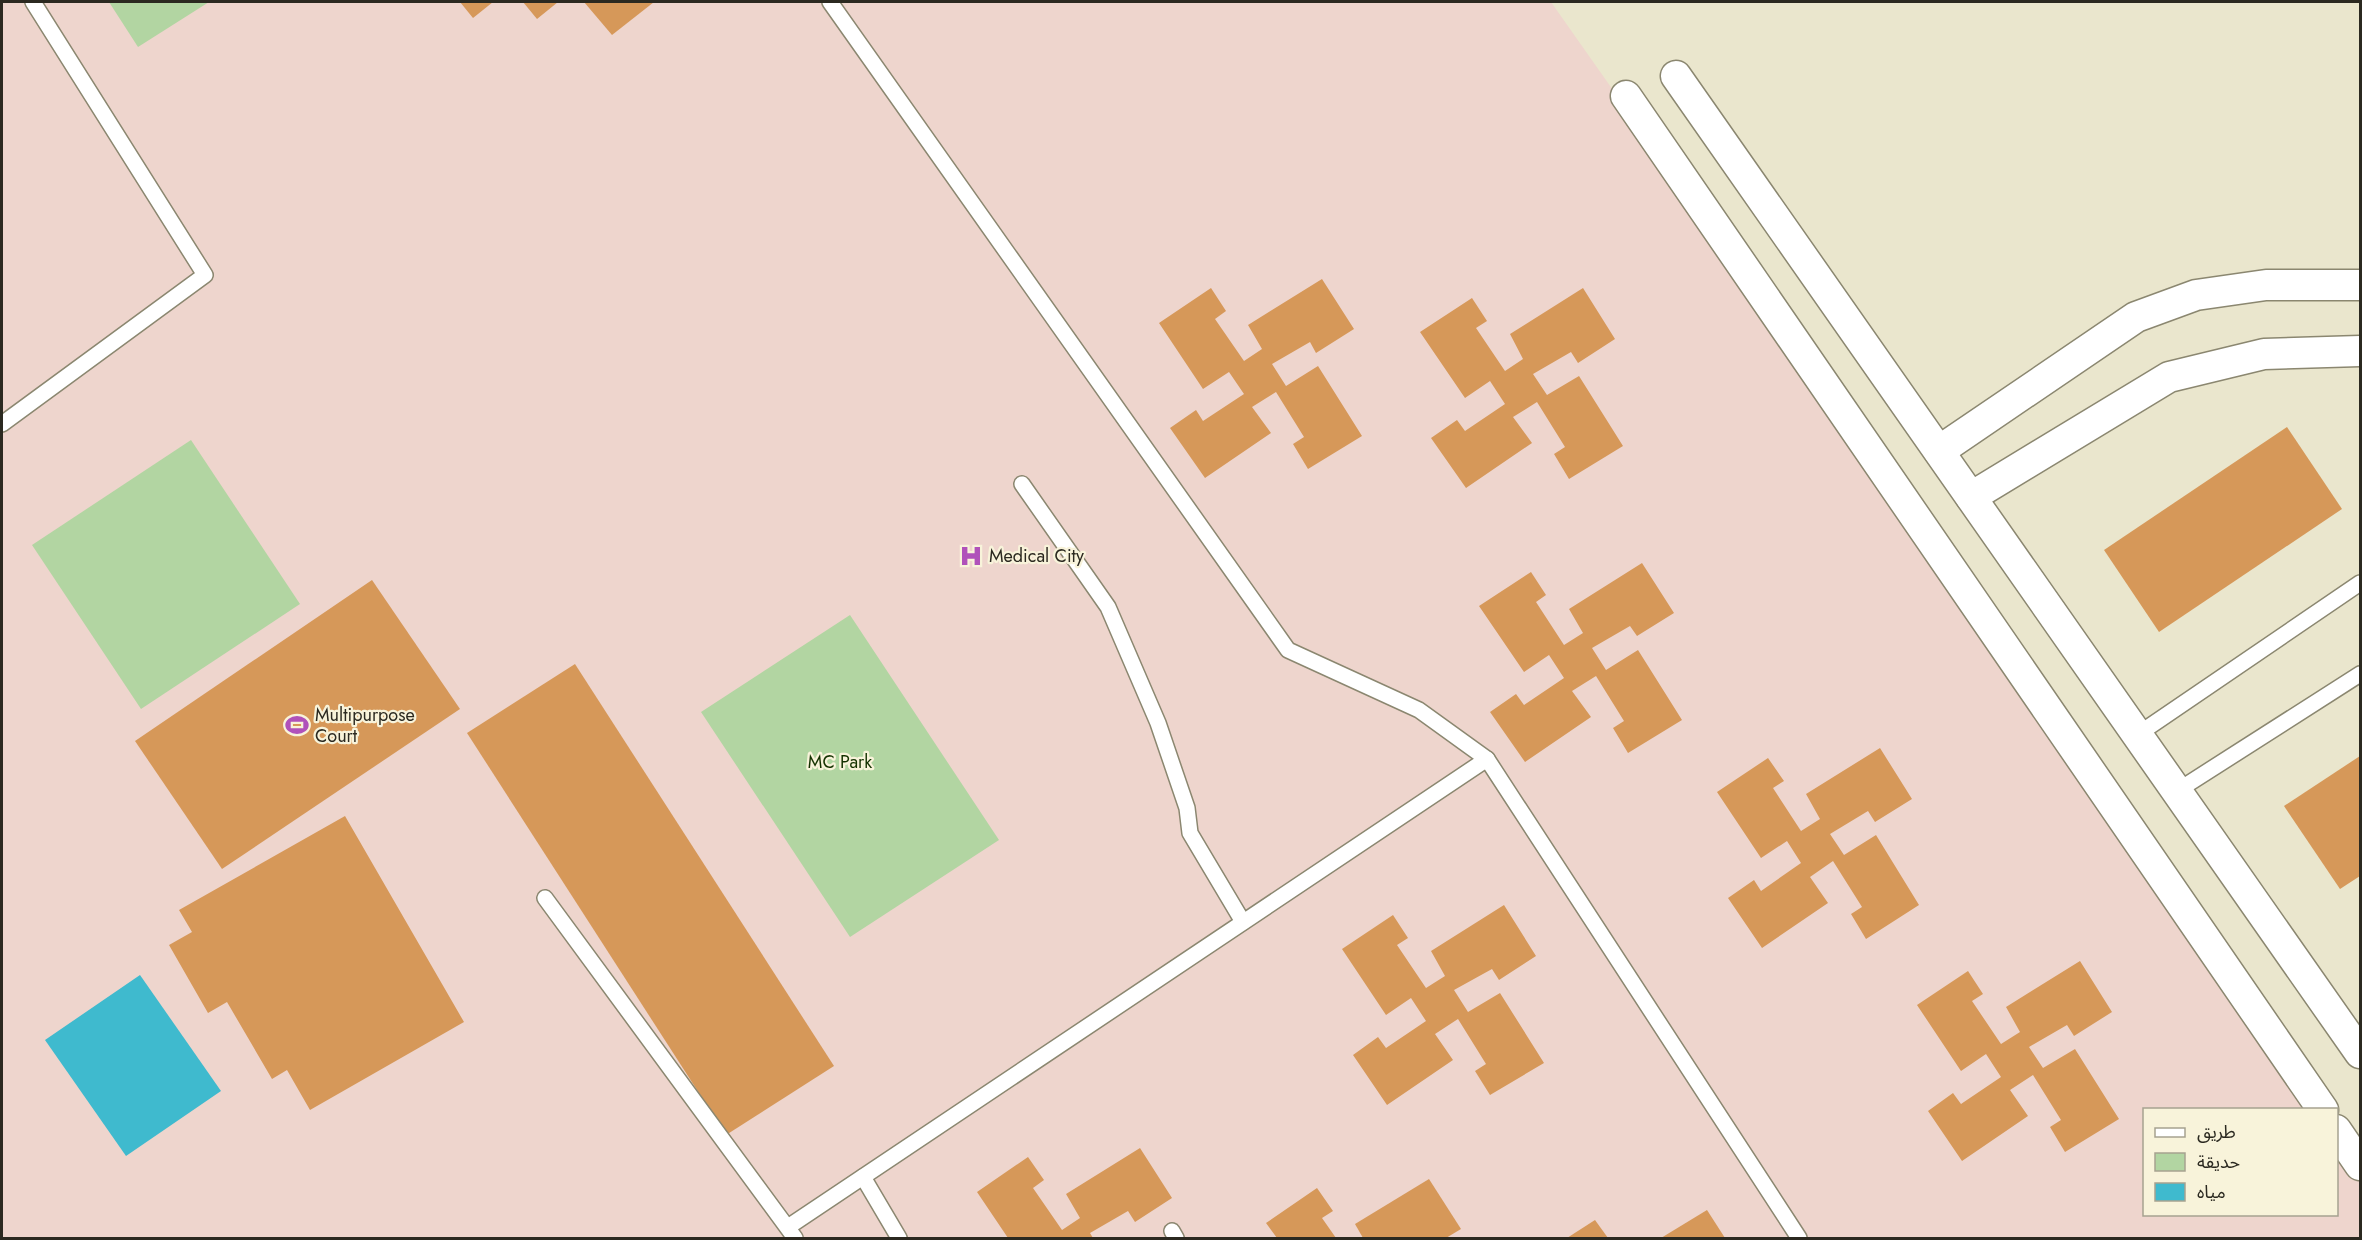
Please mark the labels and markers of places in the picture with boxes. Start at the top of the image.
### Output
hospital icon: Medical City [958,543,984,569]
place label: Medical City [989,543,1084,569]
place label: Multipurpose Court [315,702,415,749]
sports icon: Multipurpose Court [284,712,310,738]

